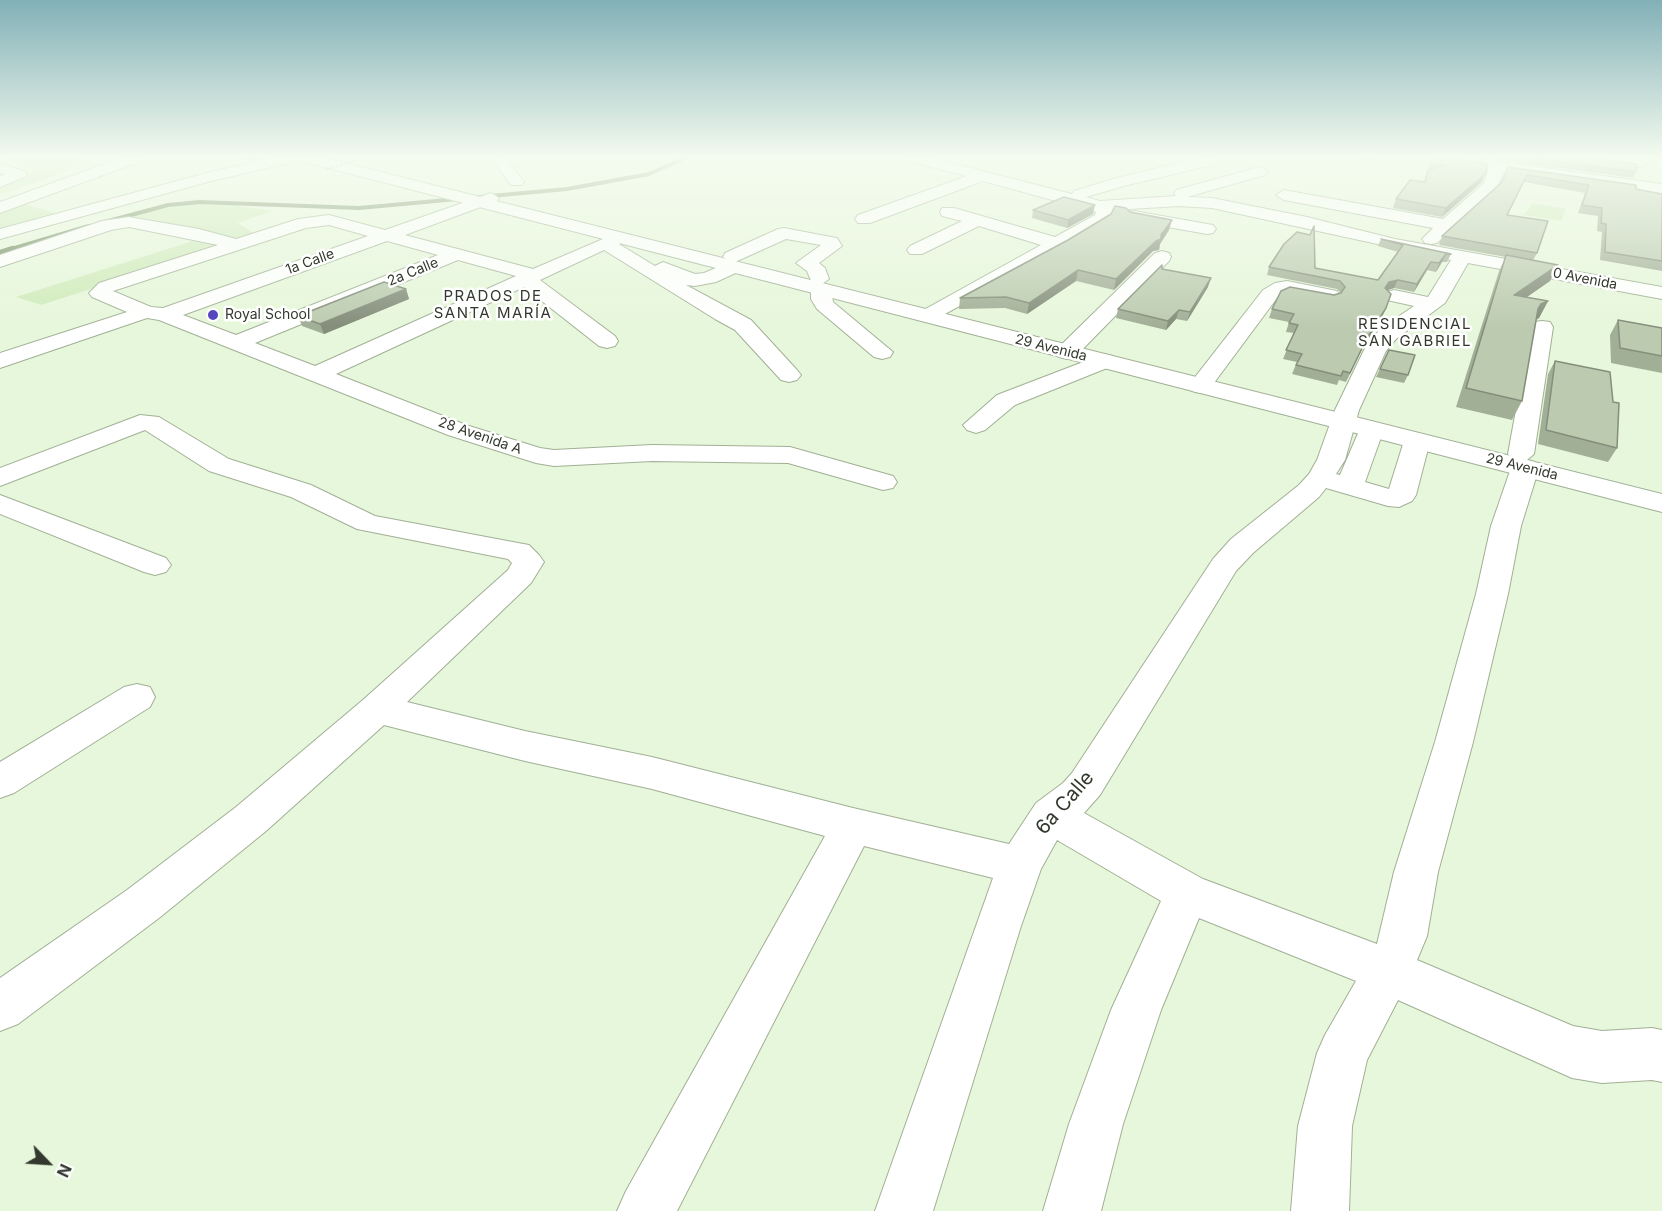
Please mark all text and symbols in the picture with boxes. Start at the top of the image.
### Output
street label: 1a Calle [283,245,337,279]
street label: 2a Calle [385,254,441,290]
street label: 0 Avenida [1551,265,1619,293]
district label: PRADOS DE SANTA MARÍA [434,287,552,322]
place label: Royal School [225,307,310,323]
marker: Royal School [206,308,220,322]
district label: RESIDENCIAL SAN GABRIEL [1358,315,1472,350]
street label: 29 Avenida [1013,331,1089,365]
street label: 28 Avenida A [436,414,524,458]
street label: 29 Avenida [1484,450,1560,484]
street label: 6a Calle [1031,766,1099,840]
north arrow [18,1133,78,1193]
text: N [53,1161,76,1180]

